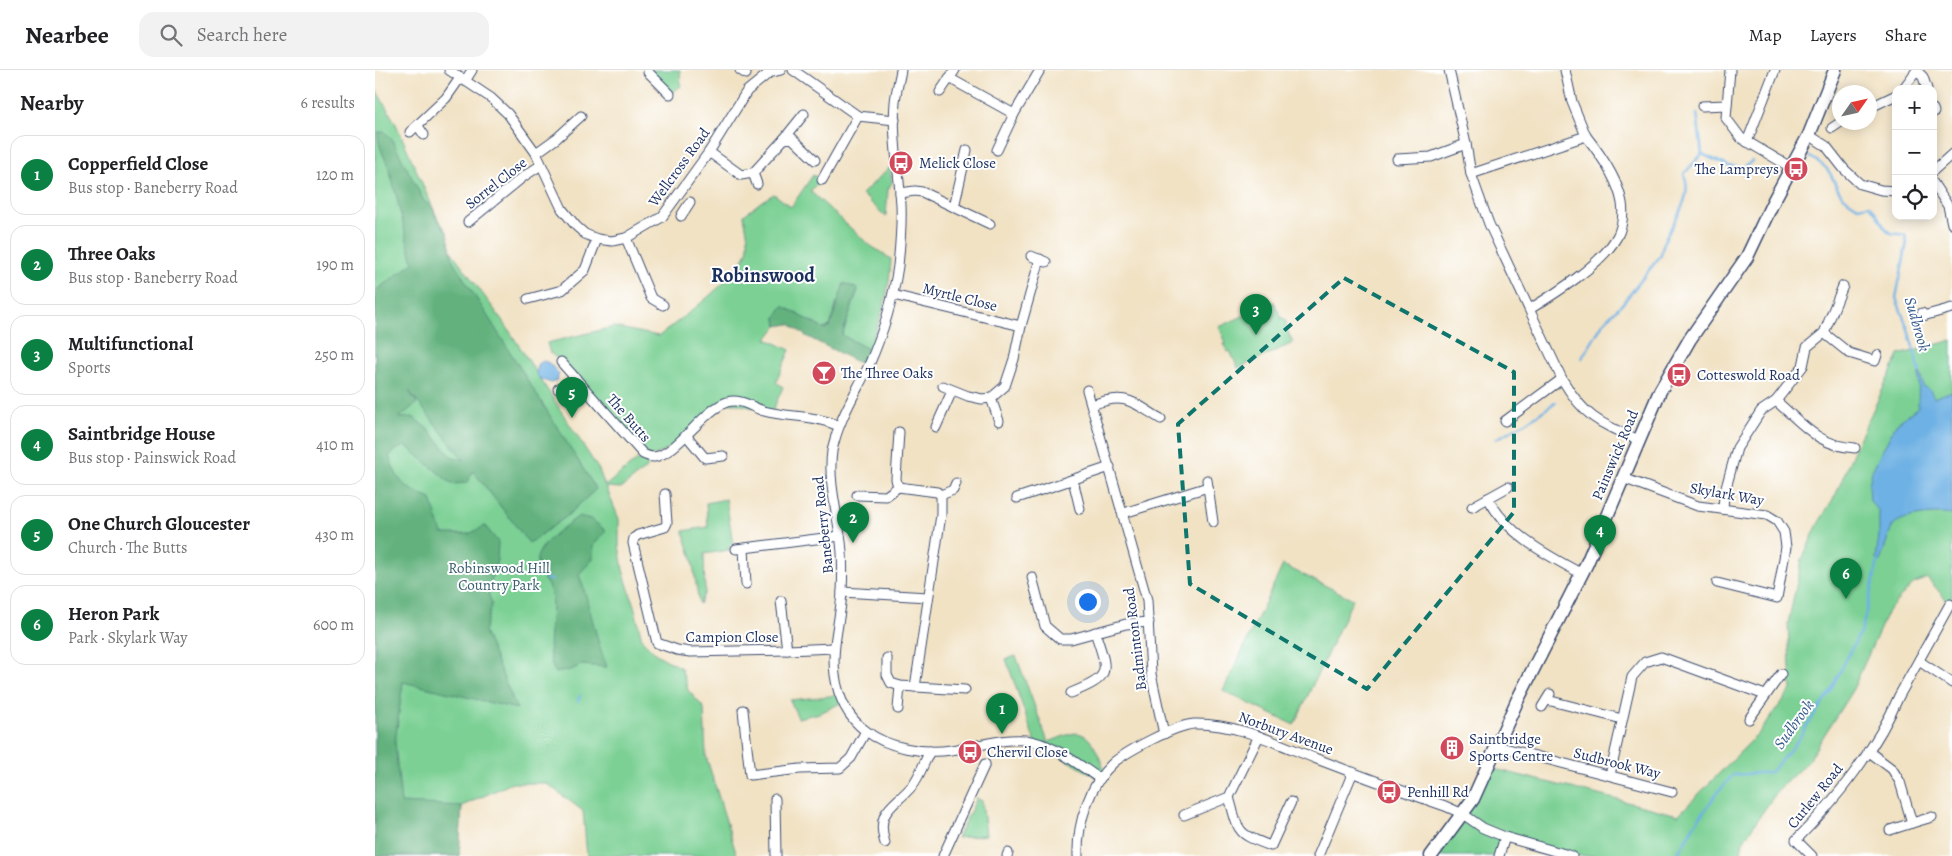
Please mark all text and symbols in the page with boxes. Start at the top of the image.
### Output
search box [139,12,489,57]
text: Nearbee [25,19,109,51]
icon: search [157,21,185,49]
text: Search here [197,22,287,48]
text: Map [1749,23,1782,47]
text: Layers [1810,23,1857,47]
text: Share [1885,23,1927,47]
north arrow [1832,85,1877,130]
map controls [1892,85,1937,220]
button: + [1892,85,1937,130]
text: Nearby [20,89,83,117]
text: 6 results [301,92,355,114]
street label: Wellcross Road [643,123,715,211]
button: − [1892,130,1937,175]
bus stop icon: Melick Close [888,150,914,176]
text: Copperfield Close [68,151,208,177]
street label: Sorrel Close [461,152,531,213]
place label: Melick Close [919,153,996,173]
bus stop icon: The Lampreys [1783,156,1809,182]
place label: The Lampreys [1694,159,1779,179]
text: 1 [34,164,40,186]
text: 120 m [316,164,354,186]
button: locate [1892,175,1937,220]
text: Bus stop · Baneberry Road [68,177,238,199]
text: Three Oaks [68,241,155,267]
text: 2 [33,254,41,276]
text: 190 m [316,254,354,276]
district label: Robinswood [711,262,815,289]
text: Bus stop · Baneberry Road [68,267,238,289]
street label: Myrtle Close [921,278,1000,316]
pin: 3 [1240,294,1272,335]
water label: Sudbrook [1899,294,1935,354]
text: Multifunctional [68,331,193,357]
text: 3 [34,344,40,366]
text: 250 m [315,344,354,366]
text: Sports [68,357,111,379]
bar icon: The Three Oaks [811,360,837,386]
bus stop icon: Cotteswold Road [1666,362,1692,388]
place label: The Three Oaks [841,363,933,383]
place label: Cotteswold Road [1697,365,1801,385]
pin: 5 [556,377,588,418]
street label: The Butts [603,390,655,446]
street label: Painswick Road [1587,406,1643,503]
text: Saintbridge House [68,421,215,447]
text: 4 [33,434,41,456]
text: 410 m [316,434,354,456]
text: Bus stop · Painswick Road [68,447,236,469]
street label: Baneberry Road [808,474,838,575]
street label: Skylark Way [1688,478,1766,510]
pin: 2 [837,502,869,543]
text: One Church Gloucester [68,511,250,537]
pin: 4 [1584,515,1616,556]
text: 5 [34,524,40,546]
text: 430 m [315,524,354,546]
text: Church · The Butts [68,537,187,559]
park label: Robinswood Hill Country Park [448,558,550,595]
pin: 6 [1830,558,1862,599]
street label: Badminton Road [1119,585,1151,692]
your location [1075,589,1101,615]
text: Heron Park [68,601,159,627]
text: 6 [33,614,41,636]
text: 600 m [313,614,354,636]
text: Park · Skylark Way [68,627,187,649]
street label: Campion Close [686,627,779,647]
pin: 1 [986,693,1018,734]
water label: Sudbrook [1768,695,1819,754]
street label: Norbury Avenue [1236,707,1337,760]
place label: Saintbridge Sports Centre [1469,729,1554,766]
building icon: Saintbridge Sports Centre [1439,735,1465,761]
bus stop icon: Chervil Close [957,739,983,765]
place label: Chervil Close [987,742,1068,762]
street label: Sudbrook Way [1571,743,1663,784]
street label: Curlew Road [1783,759,1848,833]
bus stop icon: Penhill Rd [1376,779,1402,805]
place label: Penhill Rd [1407,782,1470,802]

